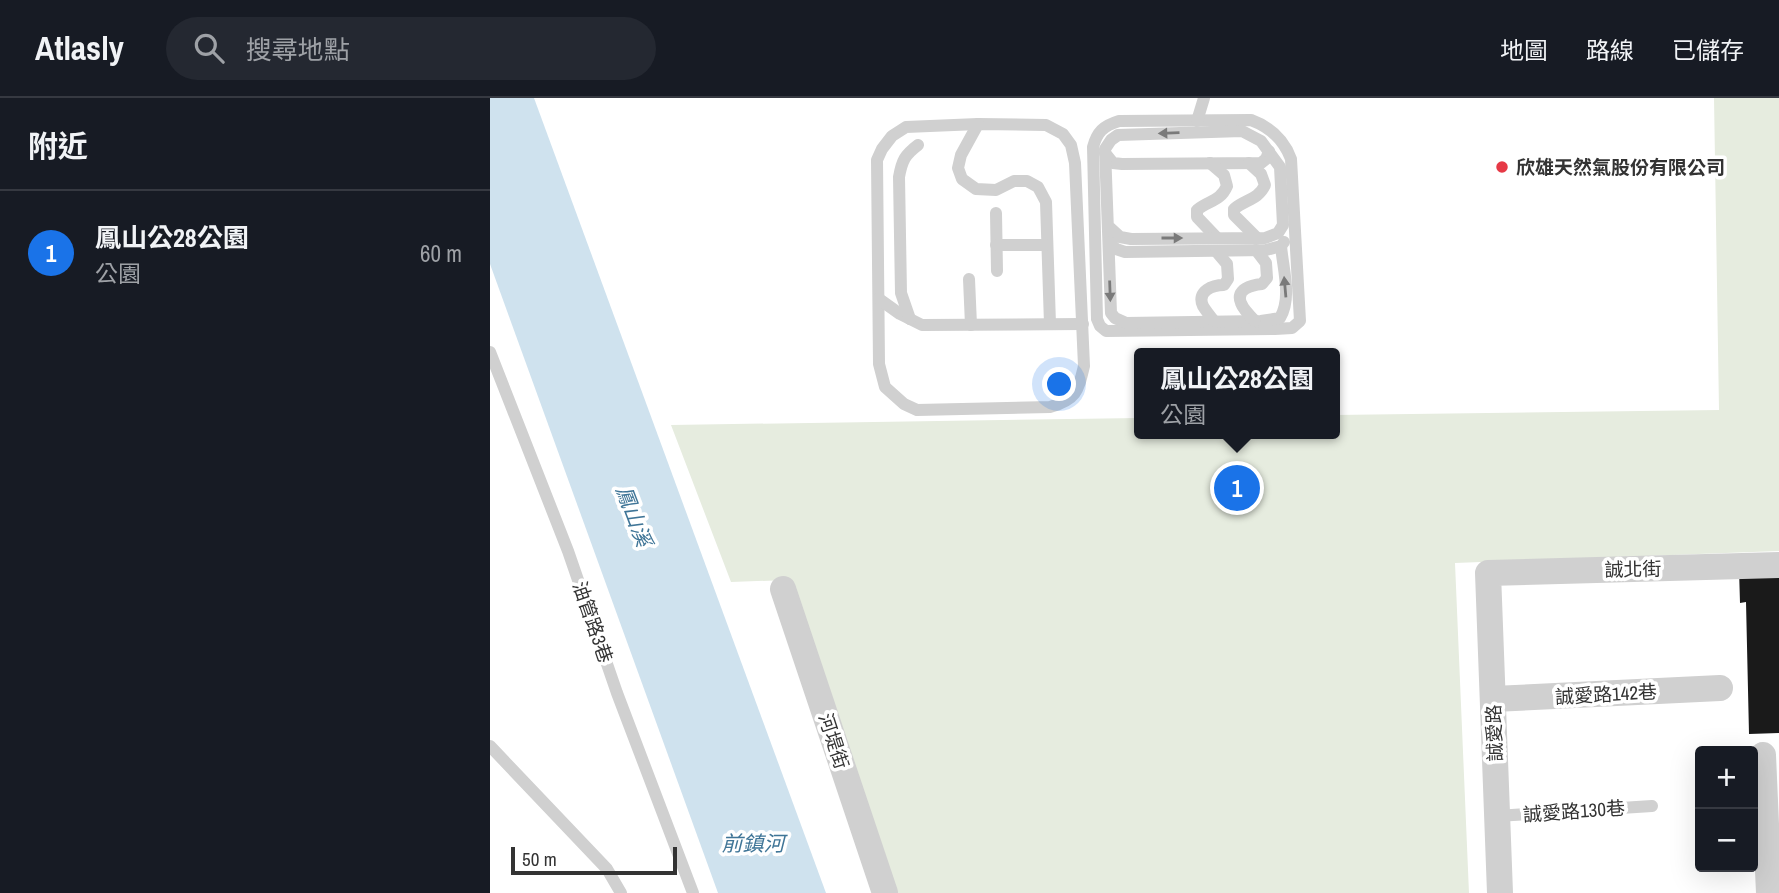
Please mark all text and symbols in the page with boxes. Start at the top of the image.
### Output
search box [166,17,656,80]
text: Atlasly [35,26,124,70]
icon: search [190,29,228,67]
text: 搜尋地點 [246,32,350,67]
text: 地圖 [1500,34,1548,66]
text: 路線 [1586,34,1634,66]
text: 已儲存 [1672,34,1744,66]
text: 附近 [28,126,88,166]
one-way arrow [1158,127,1180,138]
place label: 欣雄天然氣股份有限公司 [1516,154,1725,180]
marker: 欣雄天然氣股份有限公司 [1494,159,1510,175]
text: 鳳山公28公園 [95,220,249,255]
one-way arrow [1161,233,1183,244]
text: 1 [46,238,56,269]
text: 60 m [420,238,462,269]
text: 公園 [95,258,141,289]
one-way arrow [1279,276,1290,298]
one-way arrow [1105,280,1116,302]
popup [1134,348,1340,439]
text: 鳳山公28公園 [1160,361,1314,396]
your location [1042,367,1076,401]
text: 公園 [1160,399,1206,430]
pin: 1 [1214,462,1260,514]
water label: 鳳山溪 [609,481,660,553]
street label: 誠北街 [1604,556,1662,582]
street label: 油管路3巷 [567,578,619,666]
street label: 誠愛路142巷 [1554,678,1658,710]
street label: 誠愛路 [1480,704,1508,762]
street label: 河堤街 [813,710,855,772]
map controls [1695,746,1758,872]
button: + [1695,746,1758,809]
street label: 誠愛路130巷 [1522,794,1626,828]
button: − [1695,809,1758,872]
water label: 前鎮河 [722,829,788,858]
scale bar [511,844,677,876]
text: 50 m [522,846,557,872]

